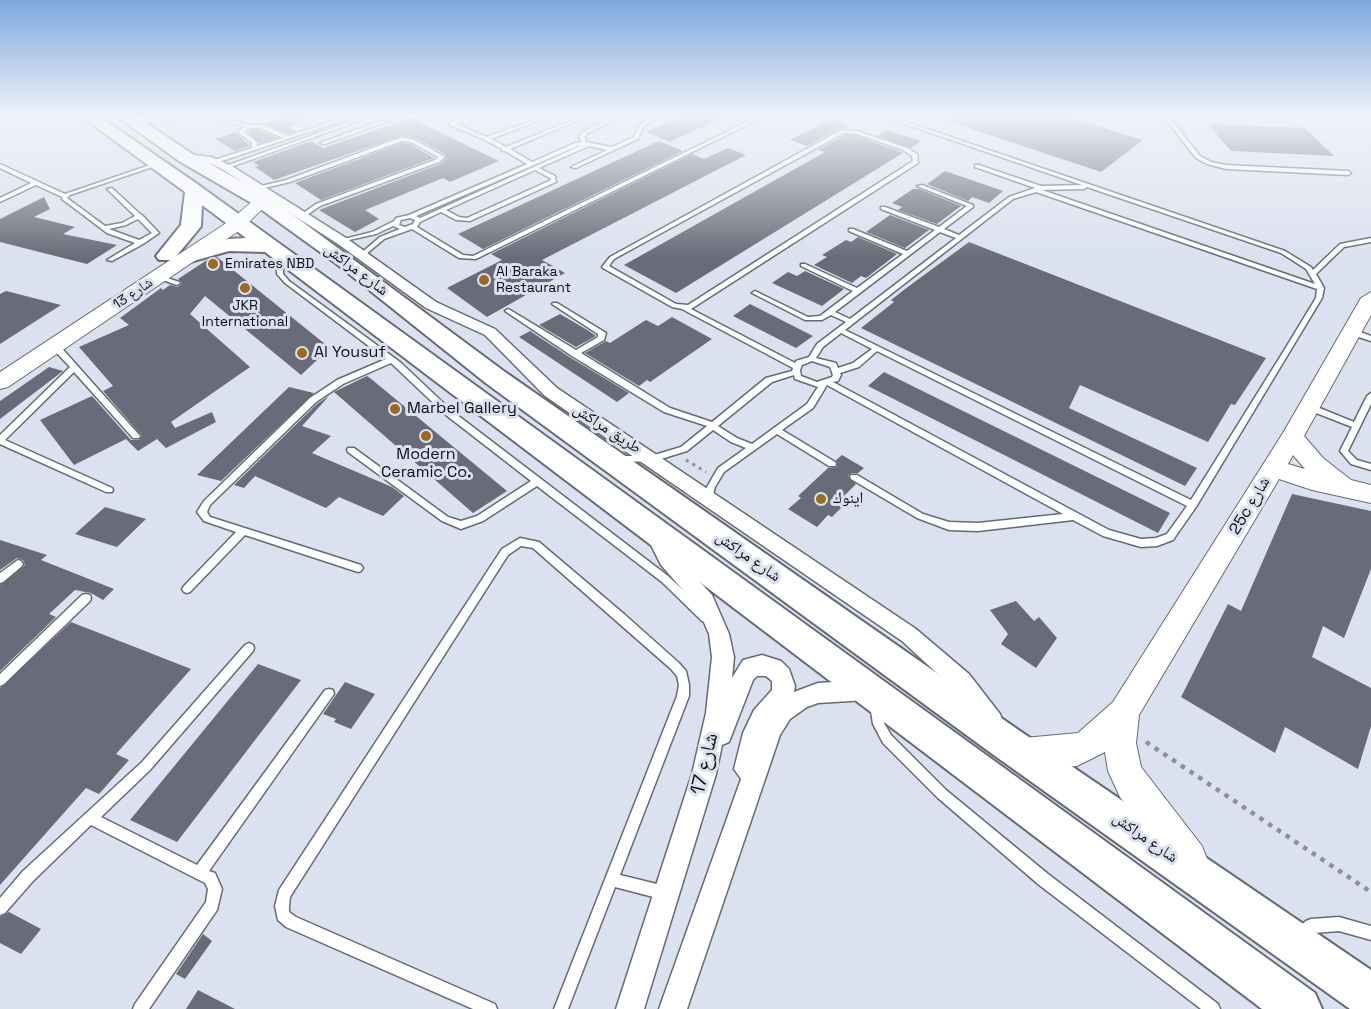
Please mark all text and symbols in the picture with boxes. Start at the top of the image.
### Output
street label: شارع مراكش [320,240,392,300]
place label: Emirates NBD [225,256,314,272]
marker: Emirates NBD [206,257,220,271]
place label: Al Baraka Restaurant [496,264,571,296]
marker: Al Baraka Restaurant [477,273,491,287]
street label: شارع 13 [110,275,156,313]
marker: JKR International [238,281,252,295]
place label: JKR International [202,298,288,330]
place label: Al Yousuf [314,343,385,363]
marker: Al Yousuf [295,346,309,360]
place label: Marbel Gallery [407,399,517,419]
street label: طريق مراكش [569,400,645,458]
marker: Marbel Gallery [388,402,402,416]
marker: Modern Ceramic Co. [419,429,433,443]
place label: Modern Ceramic Co. [381,445,471,483]
street label: 25c شارع [1225,474,1275,538]
place label: اينوك [833,489,863,509]
marker: اينوك [814,492,828,506]
street label: شارع مراكش [712,528,784,586]
street label: شارع 17 [686,731,724,797]
street label: شارع مراكش [1109,809,1181,867]

